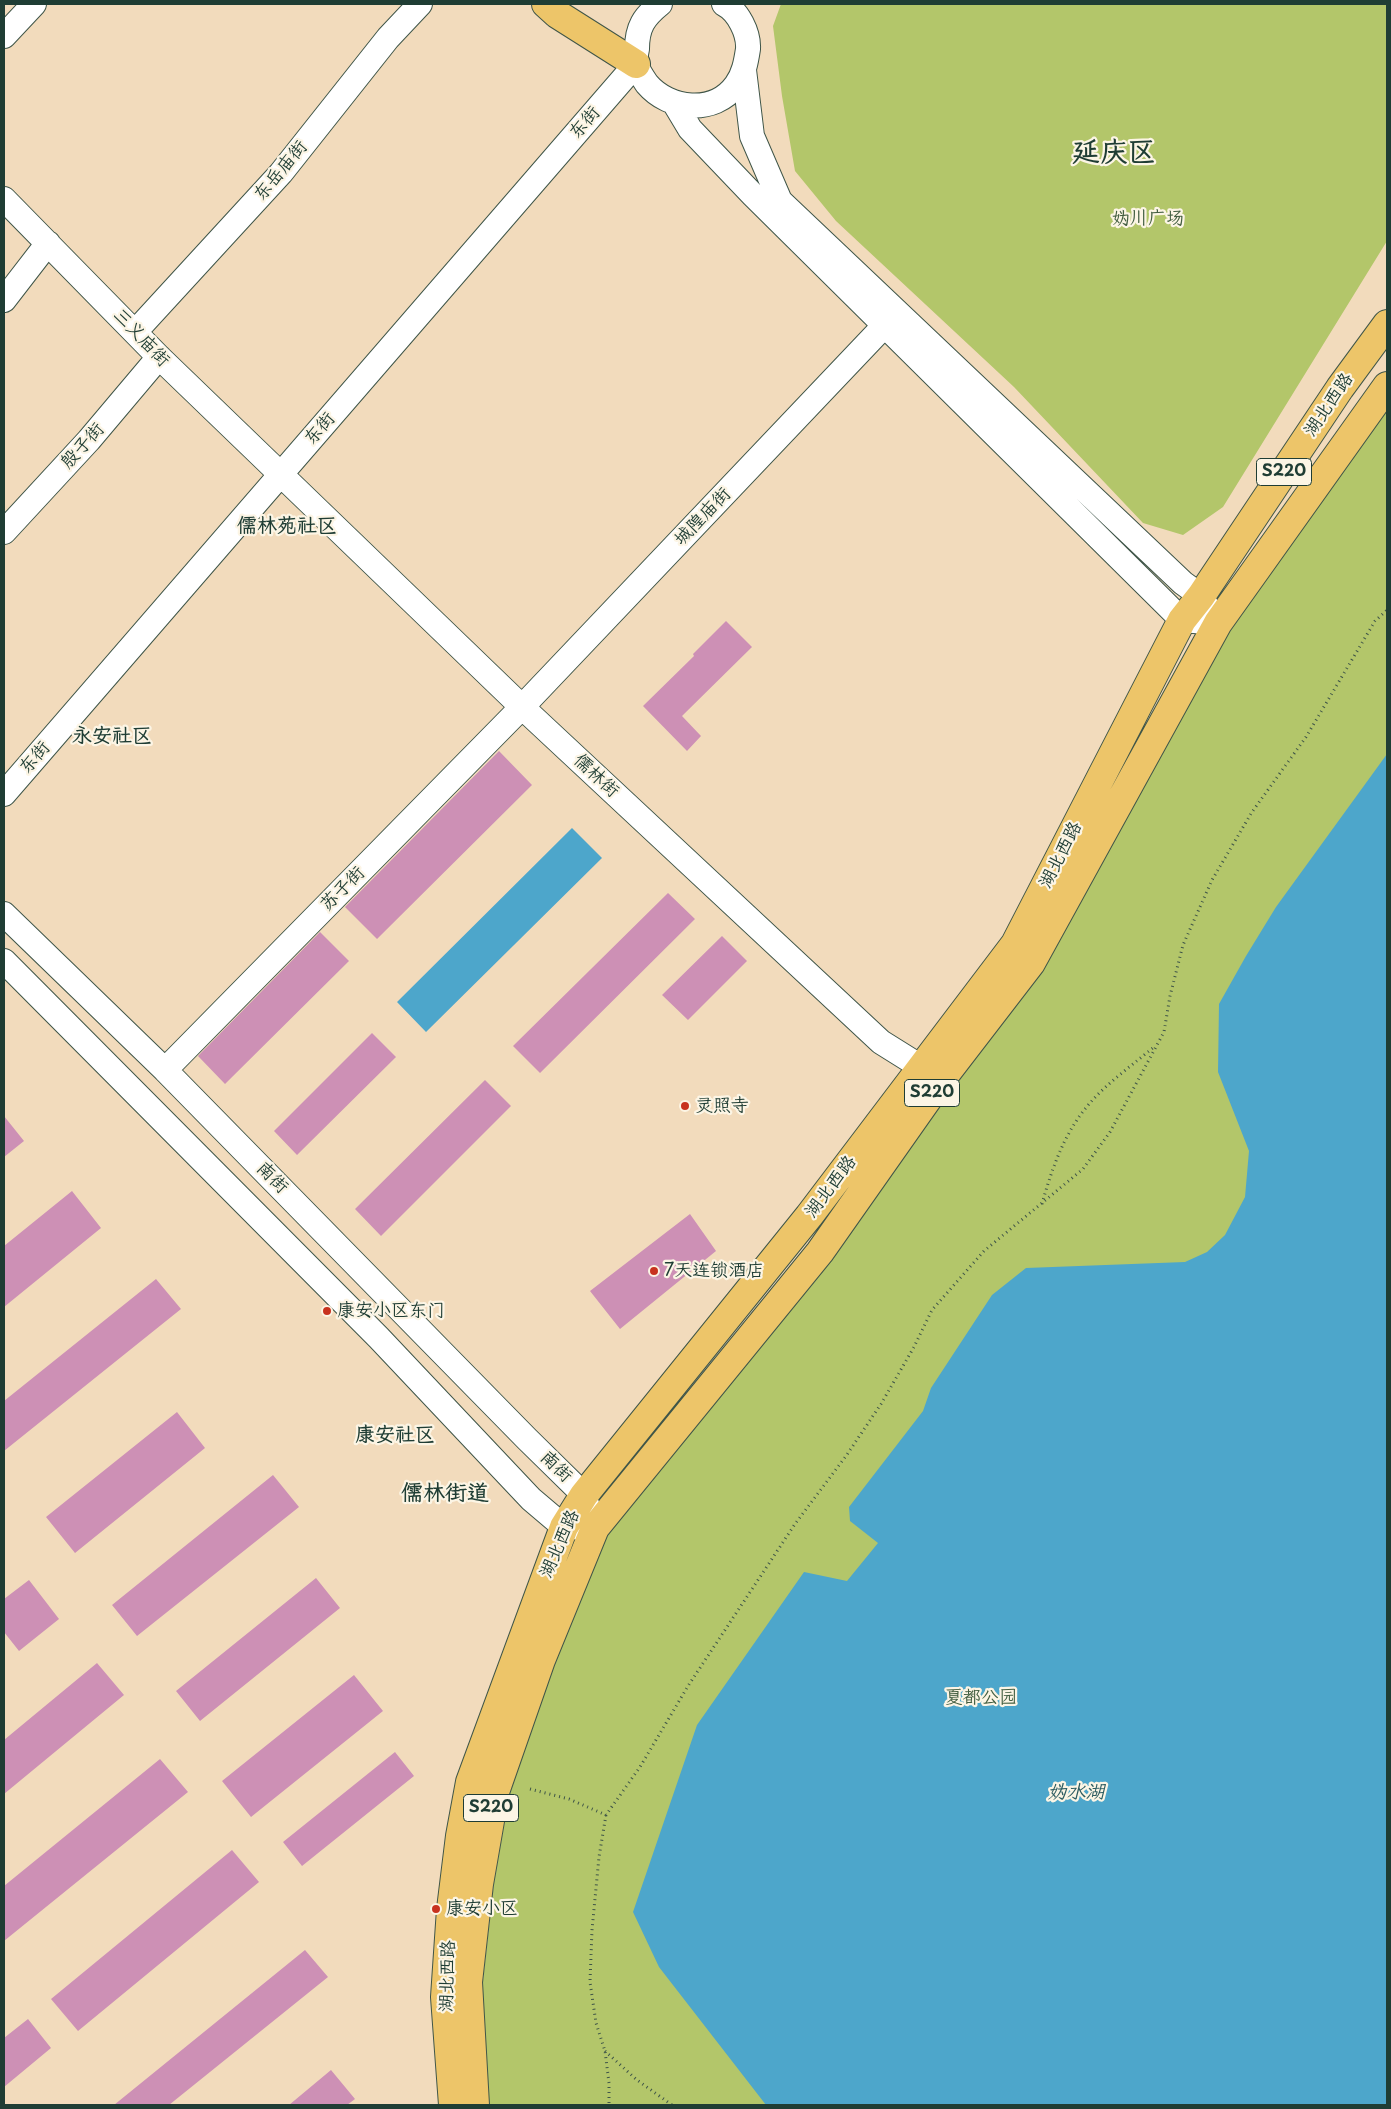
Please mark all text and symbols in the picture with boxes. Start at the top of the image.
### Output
street label: 东街 [565,102,605,144]
street label: 东岳庙街 [250,136,312,206]
district label: 延庆区 [1072,136,1156,170]
park label: 妫川广场 [1112,208,1184,230]
street label: 三义庙街 [108,305,174,371]
street label: 湖北西路 [1300,369,1358,441]
street label: 东街 [300,408,340,450]
street label: 殷子街 [57,419,109,473]
road number: S220 [1256,458,1312,486]
street label: 城隍庙街 [670,484,736,550]
district label: 儒林苑社区 [237,514,337,538]
district label: 永安社区 [72,724,152,748]
street label: 东街 [15,737,55,779]
street label: 儒林街 [569,750,623,802]
street label: 湖北西路 [1035,818,1087,892]
street label: 苏子街 [316,862,370,916]
road number: S220 [904,1080,960,1106]
place label: 灵照寺 [695,1095,749,1117]
marker: 灵照寺 [679,1100,691,1112]
street label: 湖北西路 [801,1152,861,1222]
street label: 南街 [252,1158,292,1198]
place label: 7天连锁酒店 [664,1260,764,1282]
marker: 7天连锁酒店 [648,1265,660,1277]
place label: 康安小区东门 [337,1300,445,1322]
marker: 康安小区东门 [321,1305,333,1317]
district label: 康安社区 [355,1423,435,1447]
street label: 南街 [536,1447,576,1487]
district label: 儒林街道 [401,1481,489,1507]
street label: 湖北西路 [535,1507,585,1581]
park label: 夏都公园 [945,1687,1017,1709]
water label: 妫水湖 [1048,1782,1104,1804]
road number: S220 [464,1795,518,1822]
place label: 康安小区 [446,1898,518,1920]
marker: 康安小区 [430,1903,442,1915]
street label: 湖北西路 [436,1940,460,2012]

